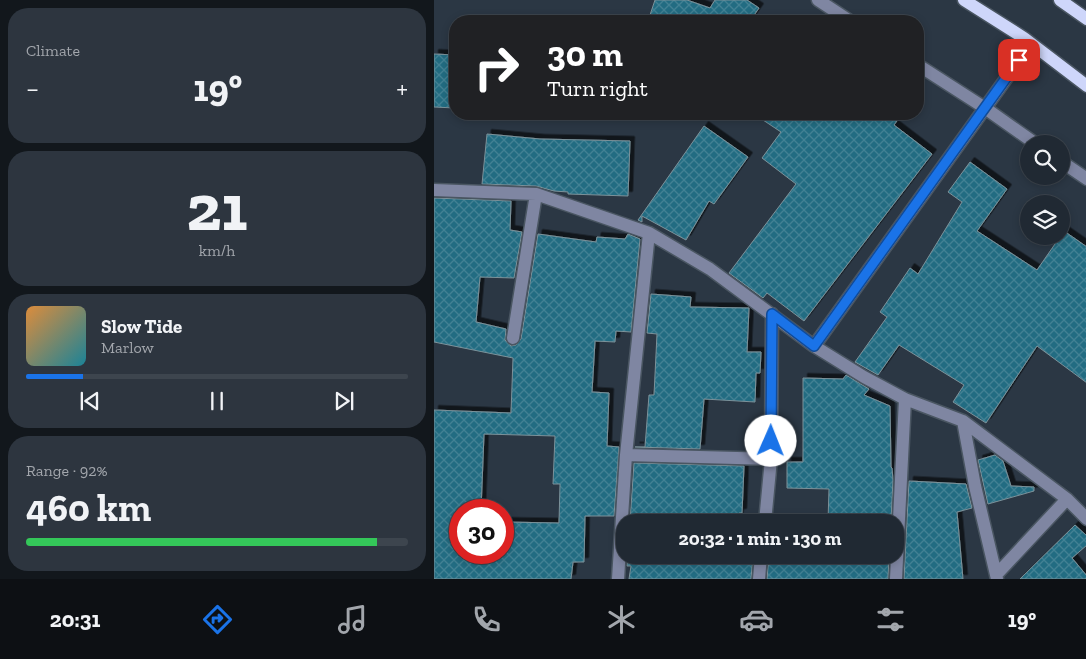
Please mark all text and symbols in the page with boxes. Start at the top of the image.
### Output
text: 30 m [547,33,623,75]
icon: right [464,35,529,100]
pin [998,39,1040,81]
text: Climate [26,41,80,60]
icon: arrive [1005,46,1033,74]
text: 19° [193,65,242,111]
text: − [26,72,39,105]
text: + [396,72,408,105]
text: Turn right [547,75,648,102]
map controls [1020,135,1070,245]
button: search [1020,135,1070,185]
text: 21 [186,169,248,247]
button: layers [1020,195,1070,245]
text: km/h [199,241,235,260]
text: Slow Tide [101,315,182,338]
text: Marlow [101,338,154,357]
icon: previous [76,387,104,415]
icon: pause [203,387,231,415]
icon: next [330,387,358,415]
position arrow [744,414,796,466]
text: Range · 92% [26,461,108,480]
text: 460 km [26,485,151,531]
speed limit sign: 30 [449,499,514,564]
text: 20:32 · 1 min · 130 m [679,527,841,550]
icon: directions [200,602,235,637]
icon: music [335,602,370,637]
icon: phone [469,602,504,637]
icon: climate [604,602,639,637]
icon: car [739,602,774,637]
icon: filters [873,602,908,637]
text: 20:31 [50,606,100,633]
text: 19° [1008,606,1036,633]

